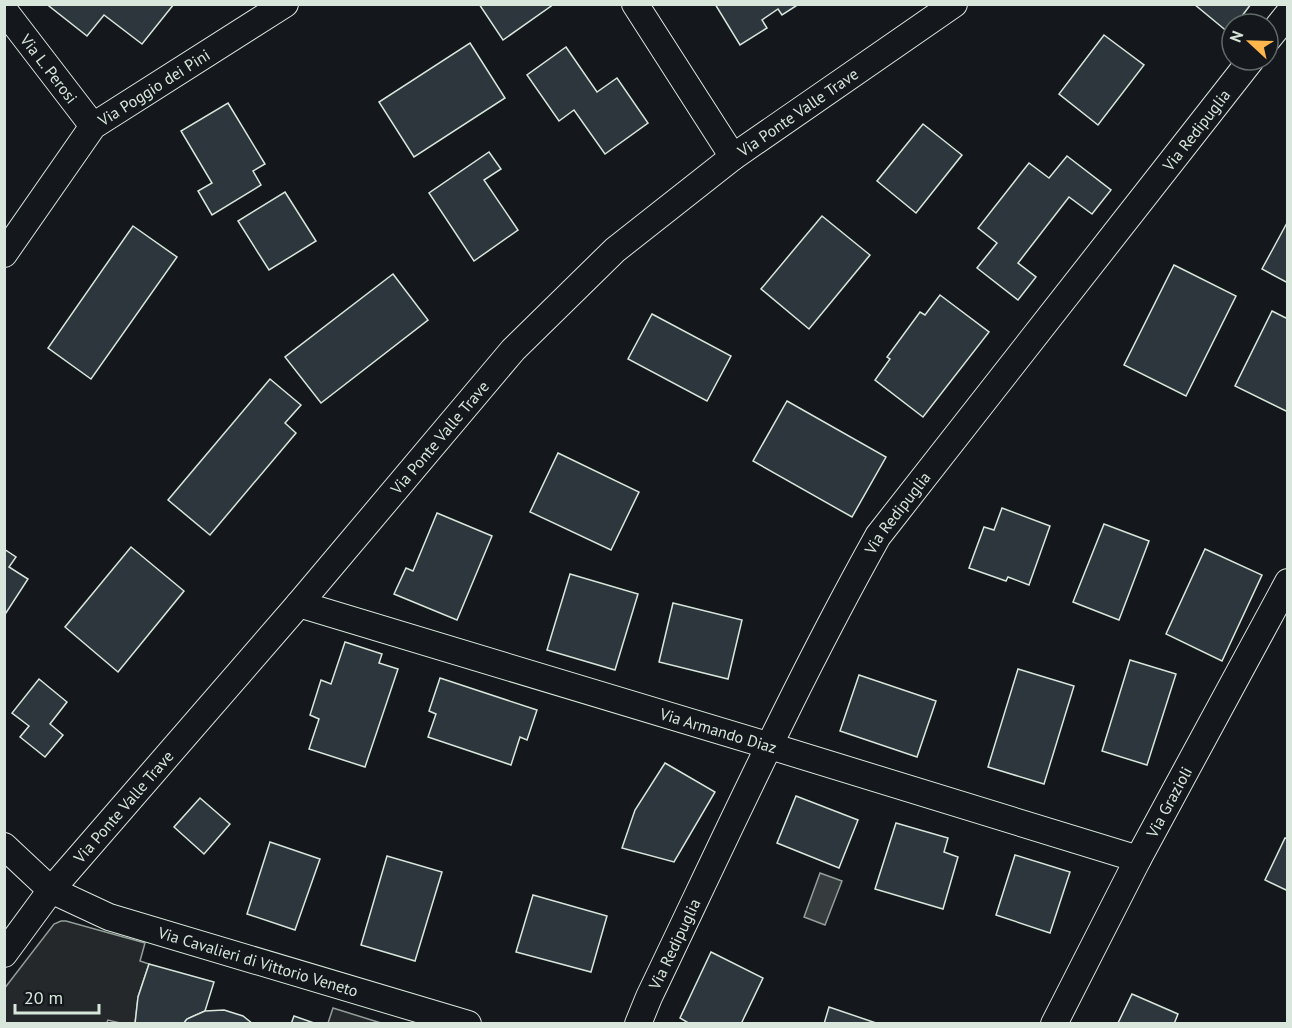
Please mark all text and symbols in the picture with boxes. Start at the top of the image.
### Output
north arrow [1220,12,1280,72]
text: N [1225,28,1247,45]
street label: Via L. Perosi [16,29,82,107]
street label: Via Poggio dei Pini [93,44,213,131]
street label: Via Ponte Valle Trave [733,63,862,161]
street label: Via Redipuglia [1157,85,1234,175]
street label: Via Ponte Valle Trave [385,376,493,499]
street label: Via Redipuglia [859,468,935,558]
street label: Via Armando Diaz [657,703,779,757]
street label: Via Ponte Valle Trave [69,746,178,868]
street label: Via Grazioli [1141,763,1196,842]
street label: Via Redipuglia [644,895,704,993]
street label: Via Cavalieri di Vittorio Veneto [155,922,361,1001]
scale bar [15,977,99,1015]
text: 20 m [24,986,63,1009]

